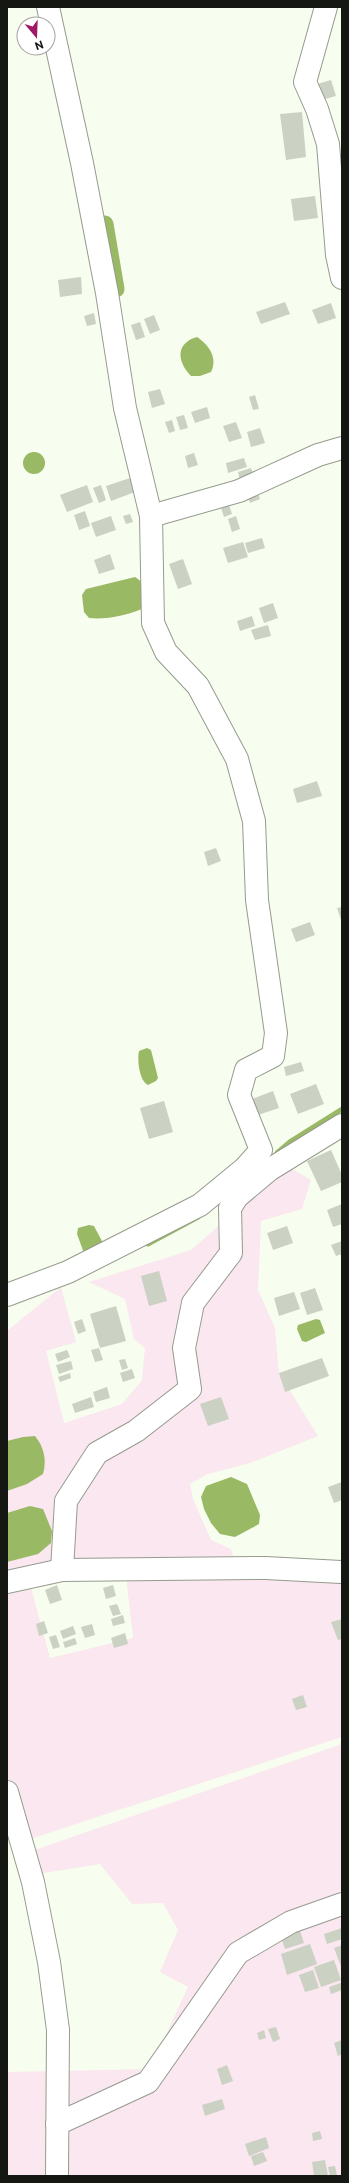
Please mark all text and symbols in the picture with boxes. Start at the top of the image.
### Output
north arrow [16,16,56,56]
text: N [33,38,45,53]

